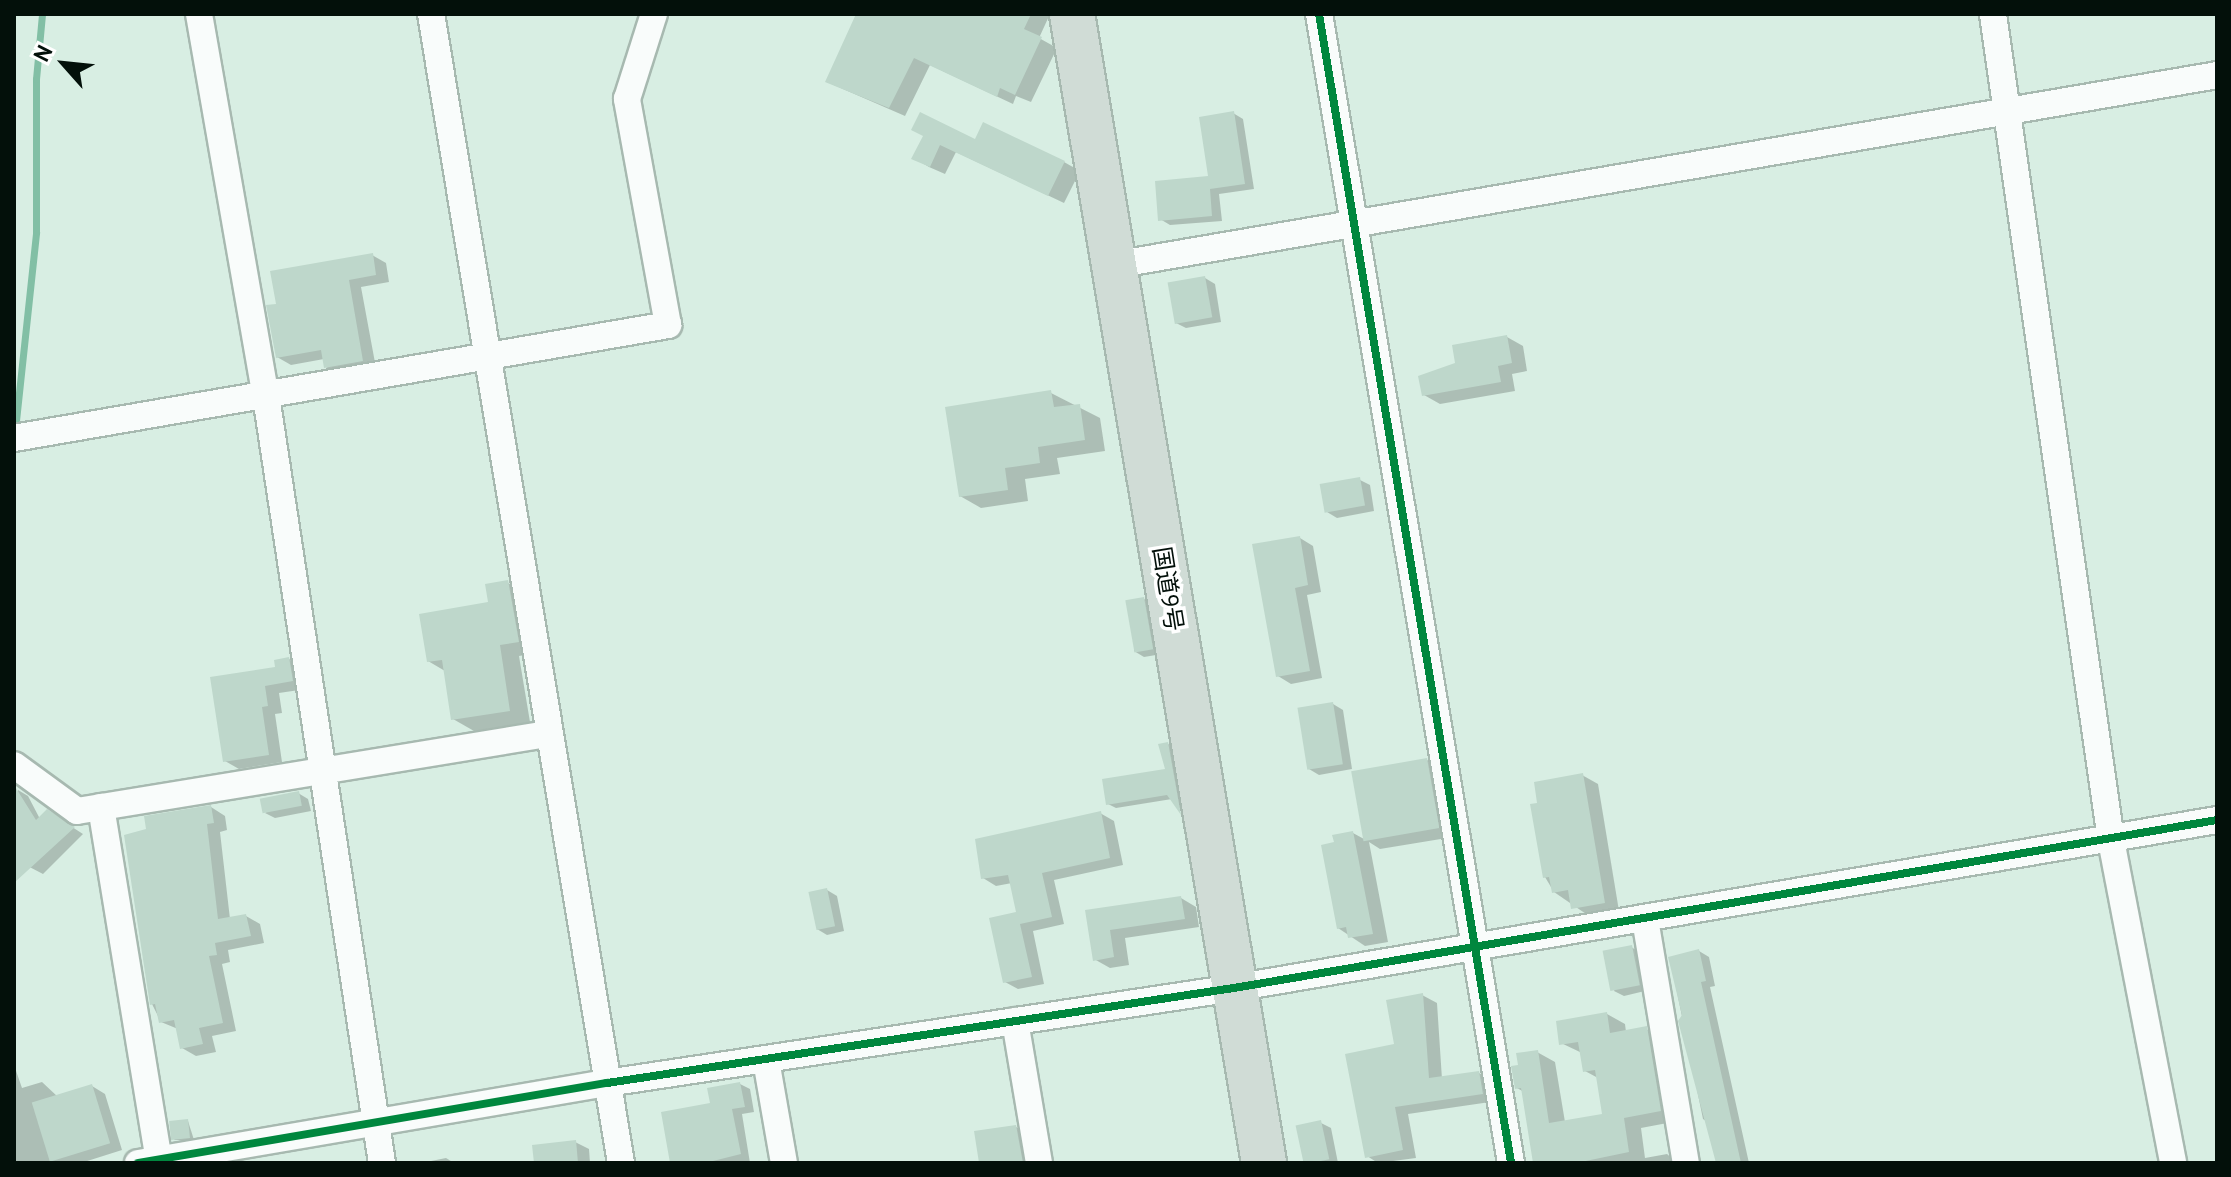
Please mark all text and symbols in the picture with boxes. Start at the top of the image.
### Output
north arrow [24,24,104,104]
text: N [27,40,58,66]
street label: 国道9号 [1147,545,1189,633]

